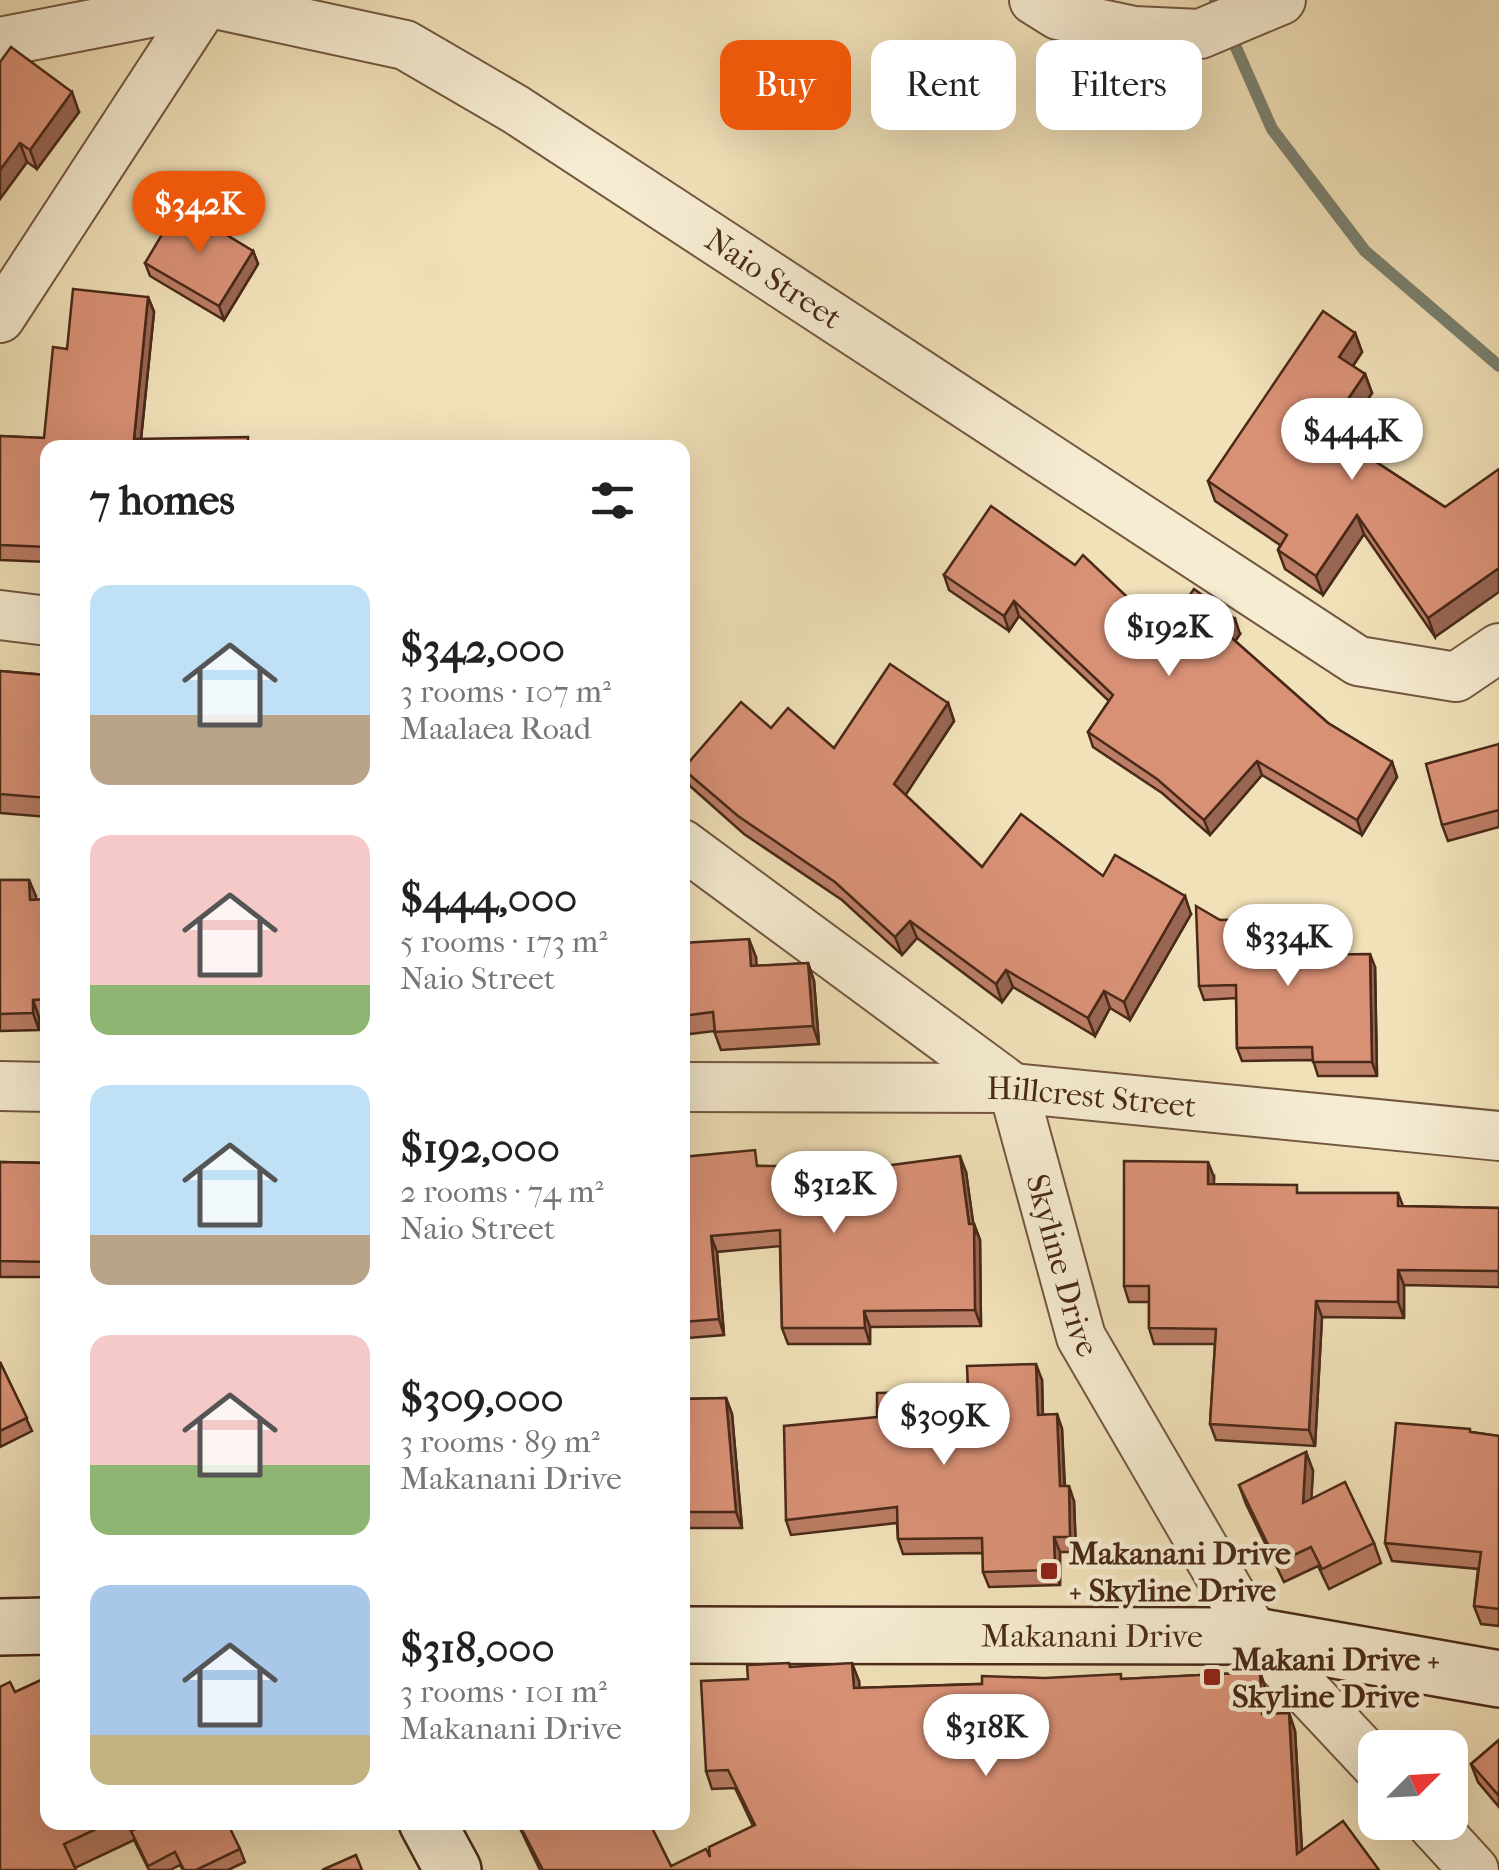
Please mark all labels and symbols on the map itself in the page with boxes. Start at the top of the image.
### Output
pin: $342K [129,171,269,256]
street label: Naio Street [698,221,849,337]
pin: $444K [1282,398,1422,483]
pin: $192K [1099,594,1239,679]
pin: $334K [1218,904,1358,989]
street label: Hillcrest Street [987,1070,1199,1125]
pin: $312K [764,1151,904,1236]
street label: Skyline Drive [1018,1170,1106,1363]
pin: $309K [874,1383,1014,1468]
place label: Makanani Drive + Skyline Drive [1069,1535,1291,1609]
marker: Makanani Drive + Skyline Drive [1038,1560,1060,1582]
street label: Makanani Drive [981,1618,1203,1655]
place label: Makani Drive + Skyline Drive [1232,1641,1440,1715]
marker: Makani Drive + Skyline Drive [1201,1666,1223,1688]
pin: $318K [916,1694,1056,1779]
north arrow [1358,1730,1468,1840]

